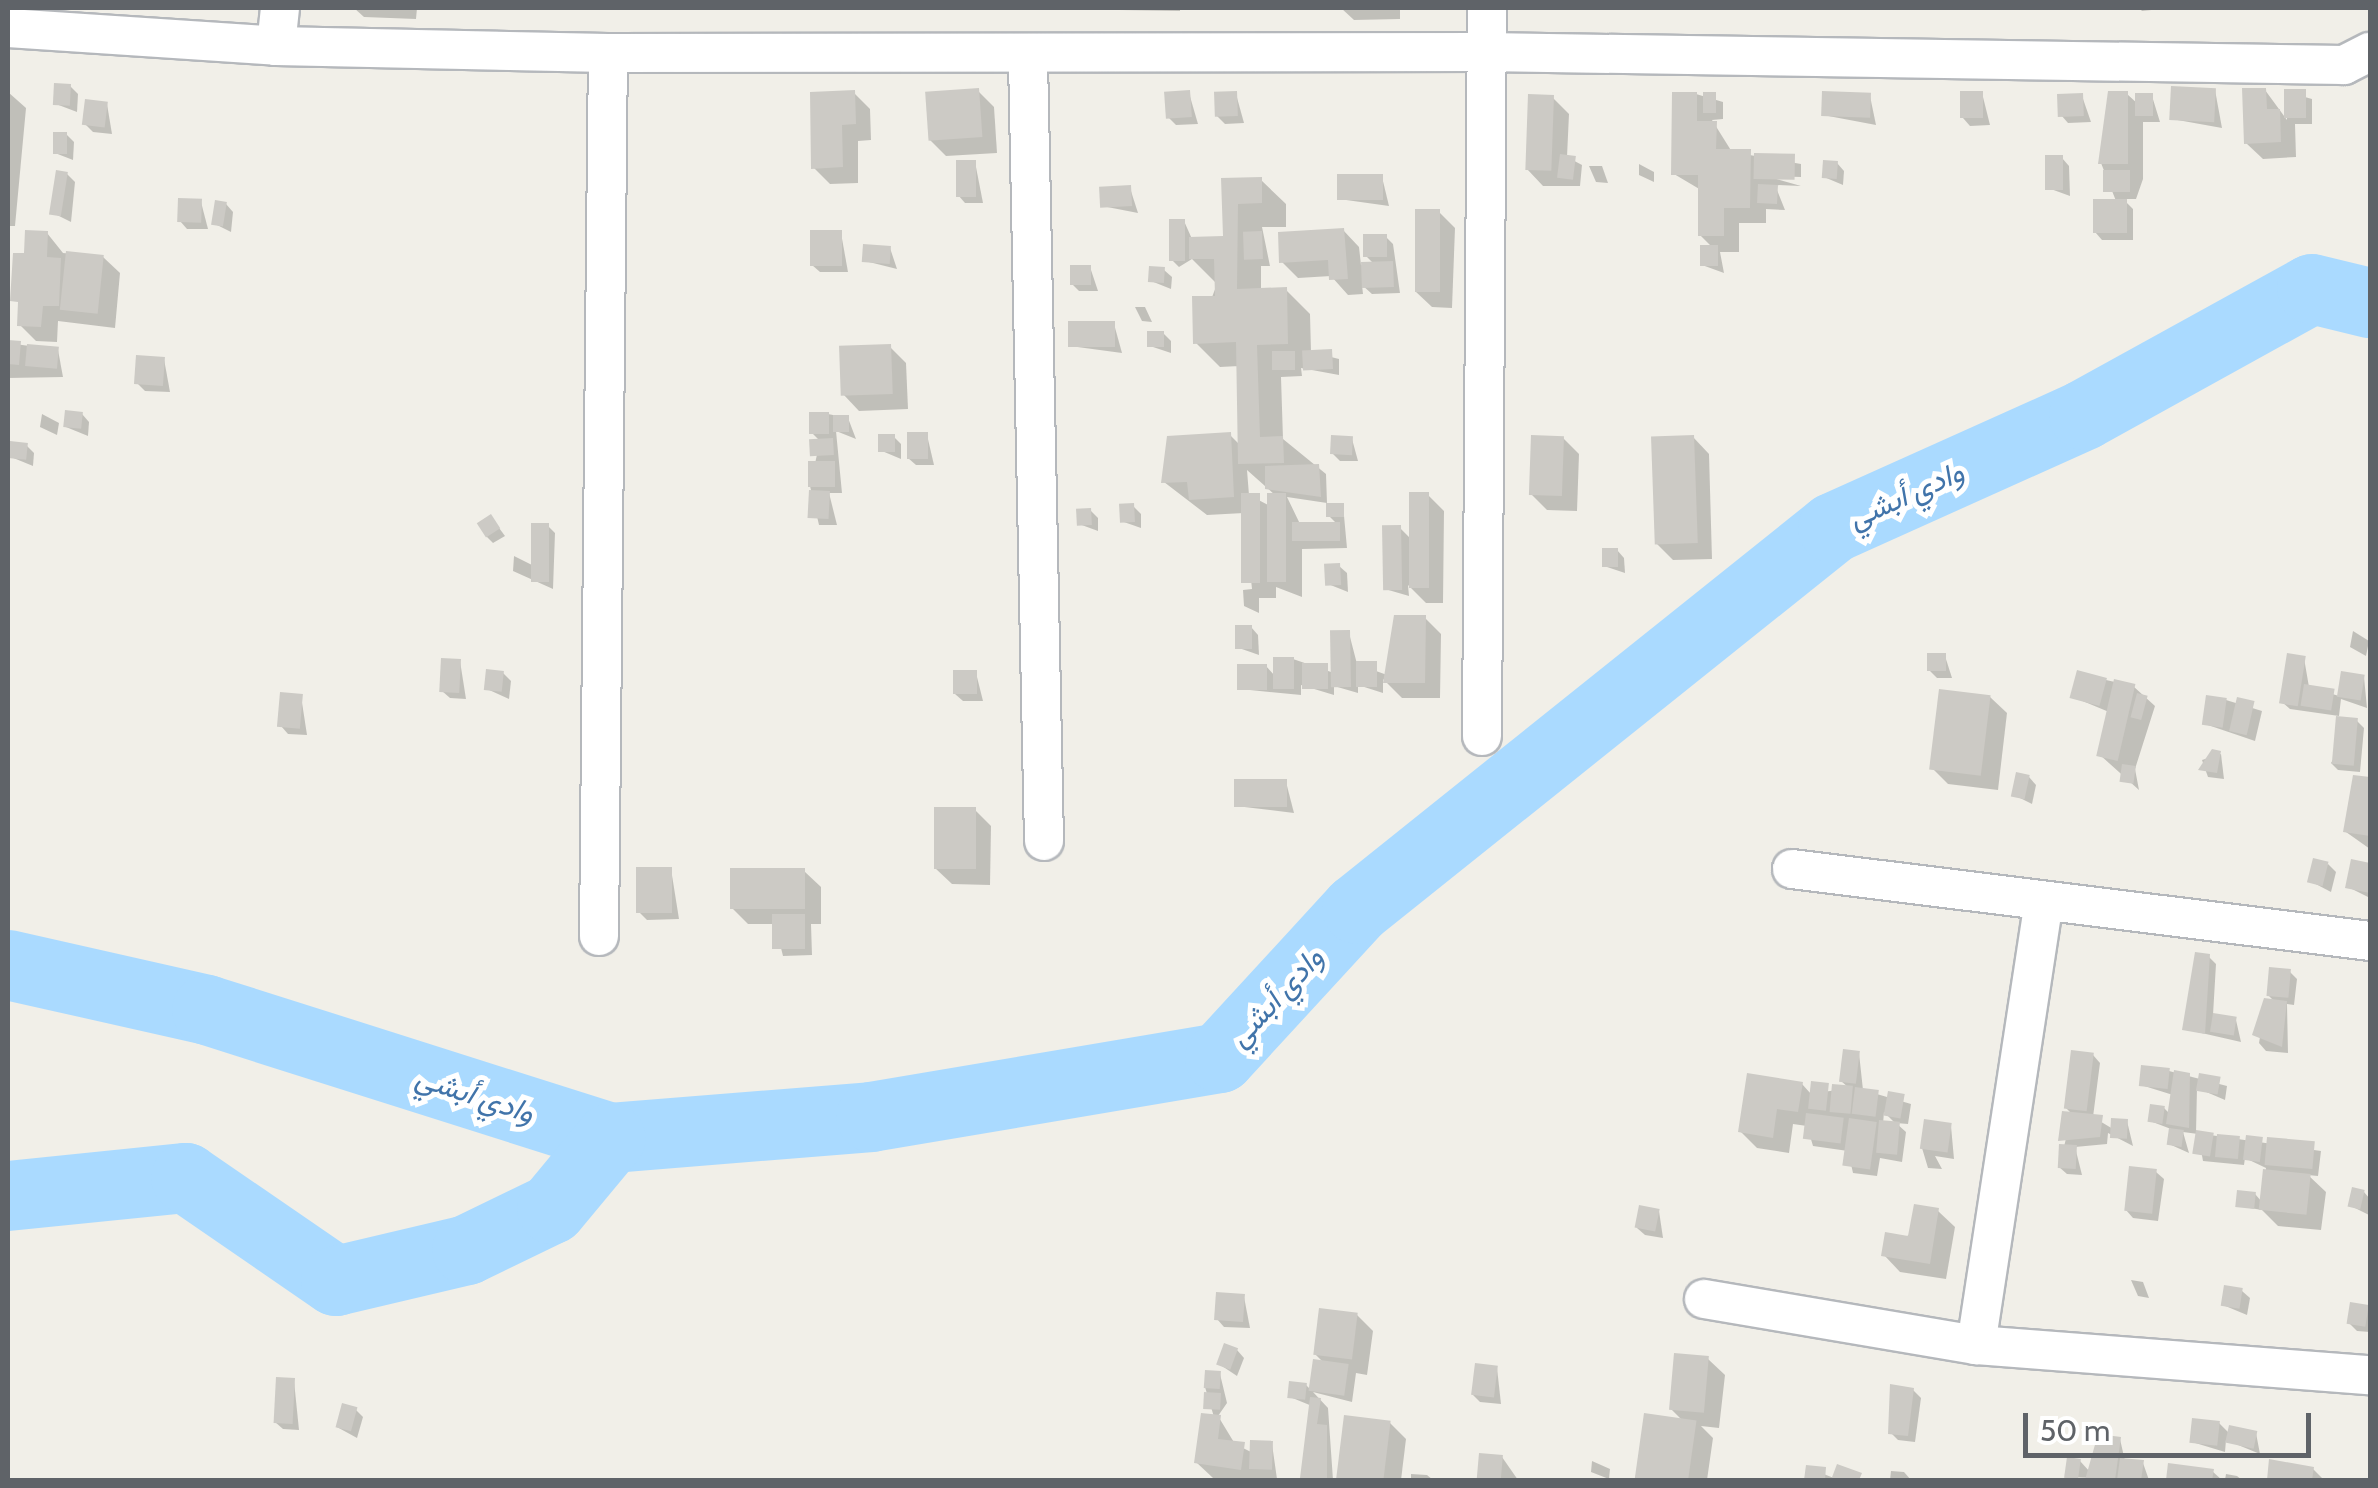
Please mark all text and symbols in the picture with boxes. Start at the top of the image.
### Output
water label: وادي أبشي [1843,454,1969,536]
water label: وادي أبشي [1221,940,1331,1054]
water label: وادي أبشي [411,1059,539,1131]
scale bar [2028,1393,2316,1455]
text: 50 m [2040,1412,2110,1449]

